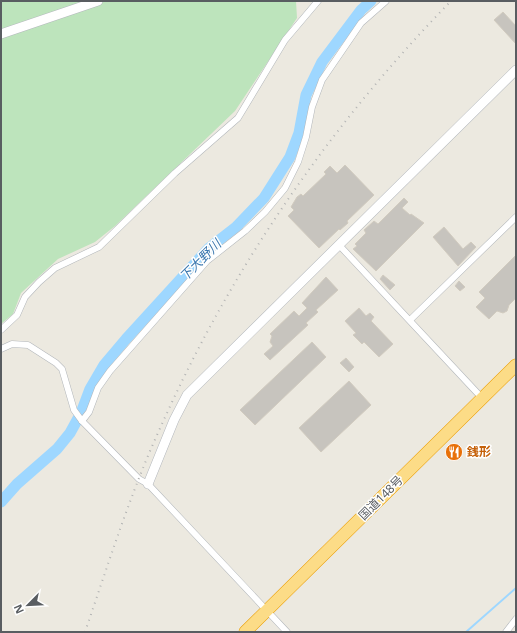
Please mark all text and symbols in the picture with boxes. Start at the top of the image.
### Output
water label: 下大野川 [175,234,226,285]
restaurant icon: 銭形 [444,442,464,462]
place label: 銭形 [466,443,491,460]
street label: 国道148号 [355,472,407,524]
north arrow [8,585,48,625]
text: N [10,602,27,616]

